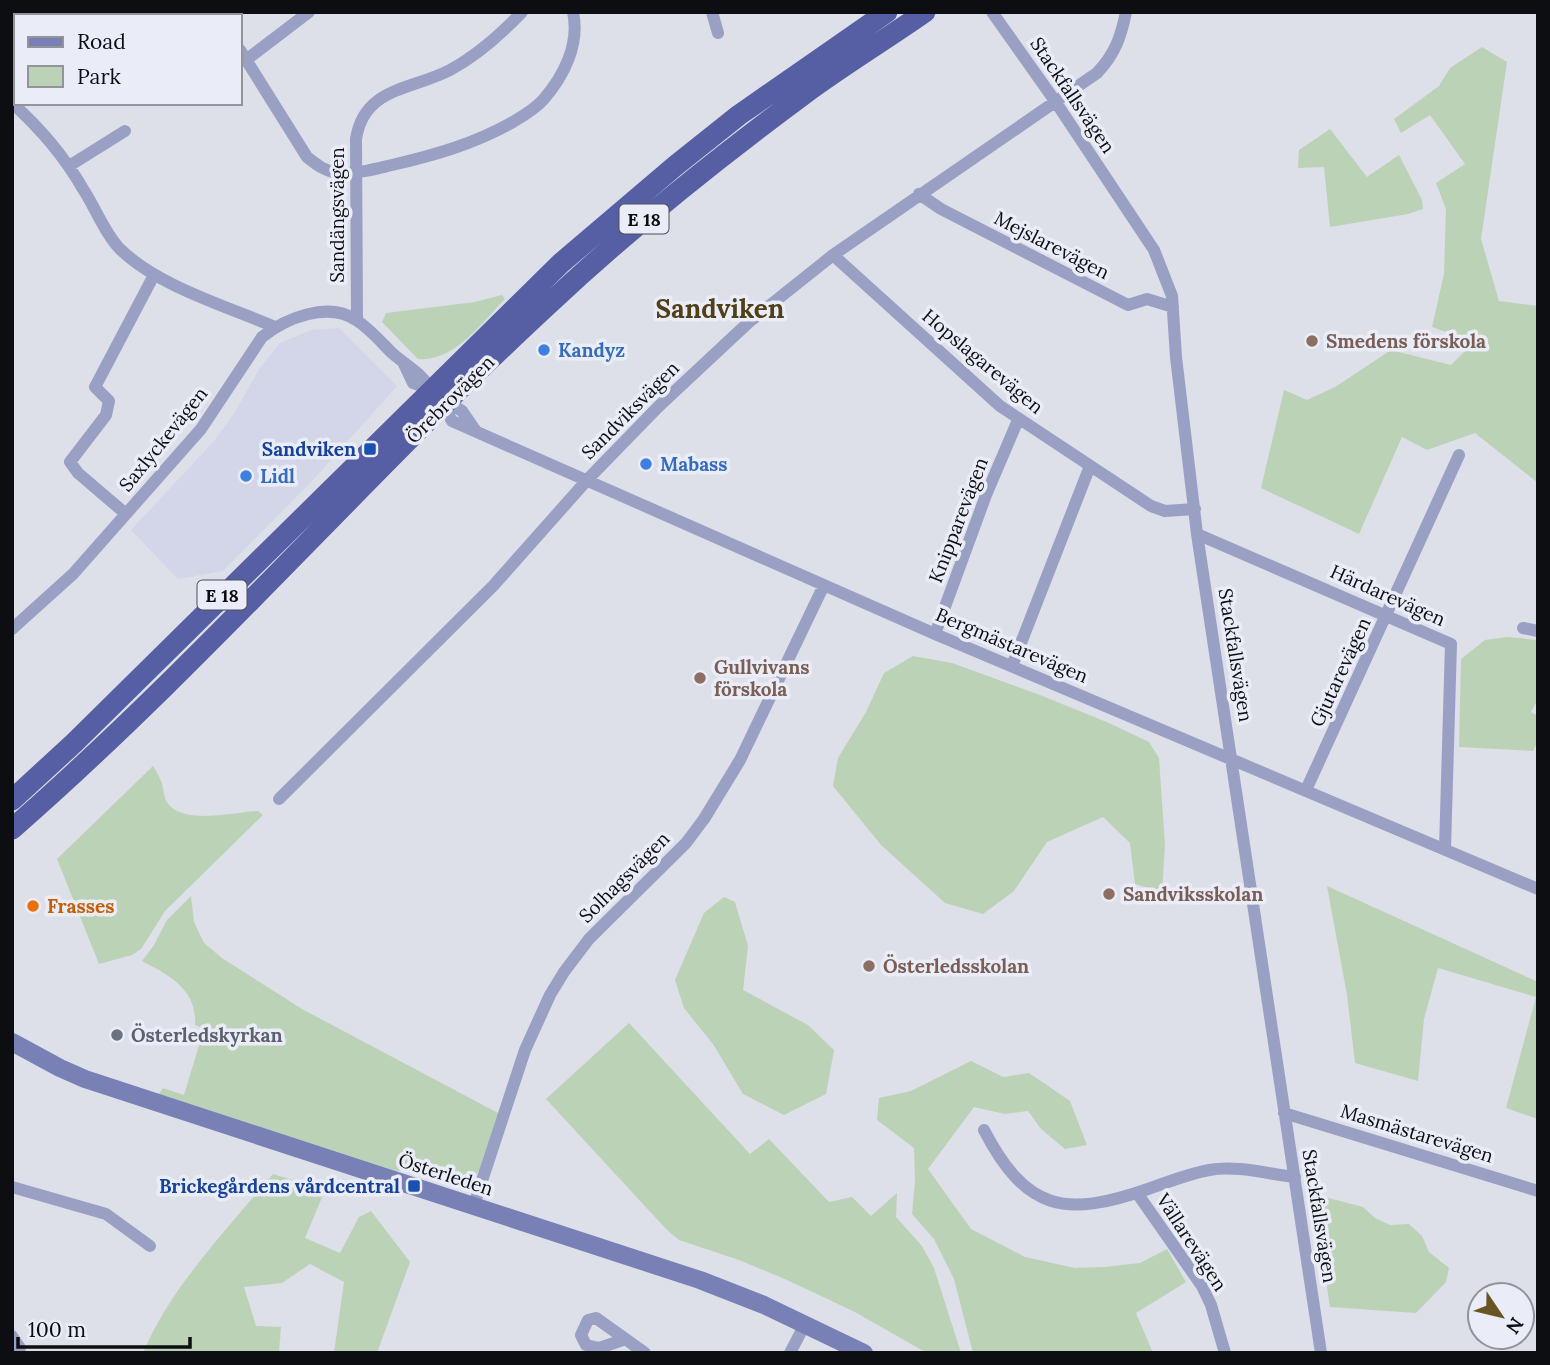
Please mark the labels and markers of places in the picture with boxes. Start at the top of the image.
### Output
place label: Smedens förskola [1326,329,1486,353]
marker: Smedens förskola [1304,333,1320,349]
place label: Kandyz [558,338,625,362]
marker: Kandyz [536,342,552,358]
place label: Sandviken [262,437,356,461]
marker: Sandviken [362,441,378,457]
place label: Mabass [660,452,728,476]
marker: Mabass [638,456,654,472]
place label: Lidl [260,464,295,488]
marker: Lidl [238,468,254,484]
place label: Gullvivans förskola [714,655,810,701]
marker: Gullvivans förskola [692,670,708,686]
place label: Sandviksskolan [1123,882,1263,906]
marker: Sandviksskolan [1101,886,1117,902]
place label: Frasses [47,894,114,918]
marker: Frasses [25,898,41,914]
place label: Österledsskolan [883,954,1029,978]
marker: Österledsskolan [861,958,877,974]
place label: Österledskyrkan [131,1023,283,1047]
marker: Österledskyrkan [109,1027,125,1043]
place label: Brickegårdens vårdcentral [159,1174,400,1198]
marker: Brickegårdens vårdcentral [406,1178,422,1194]

